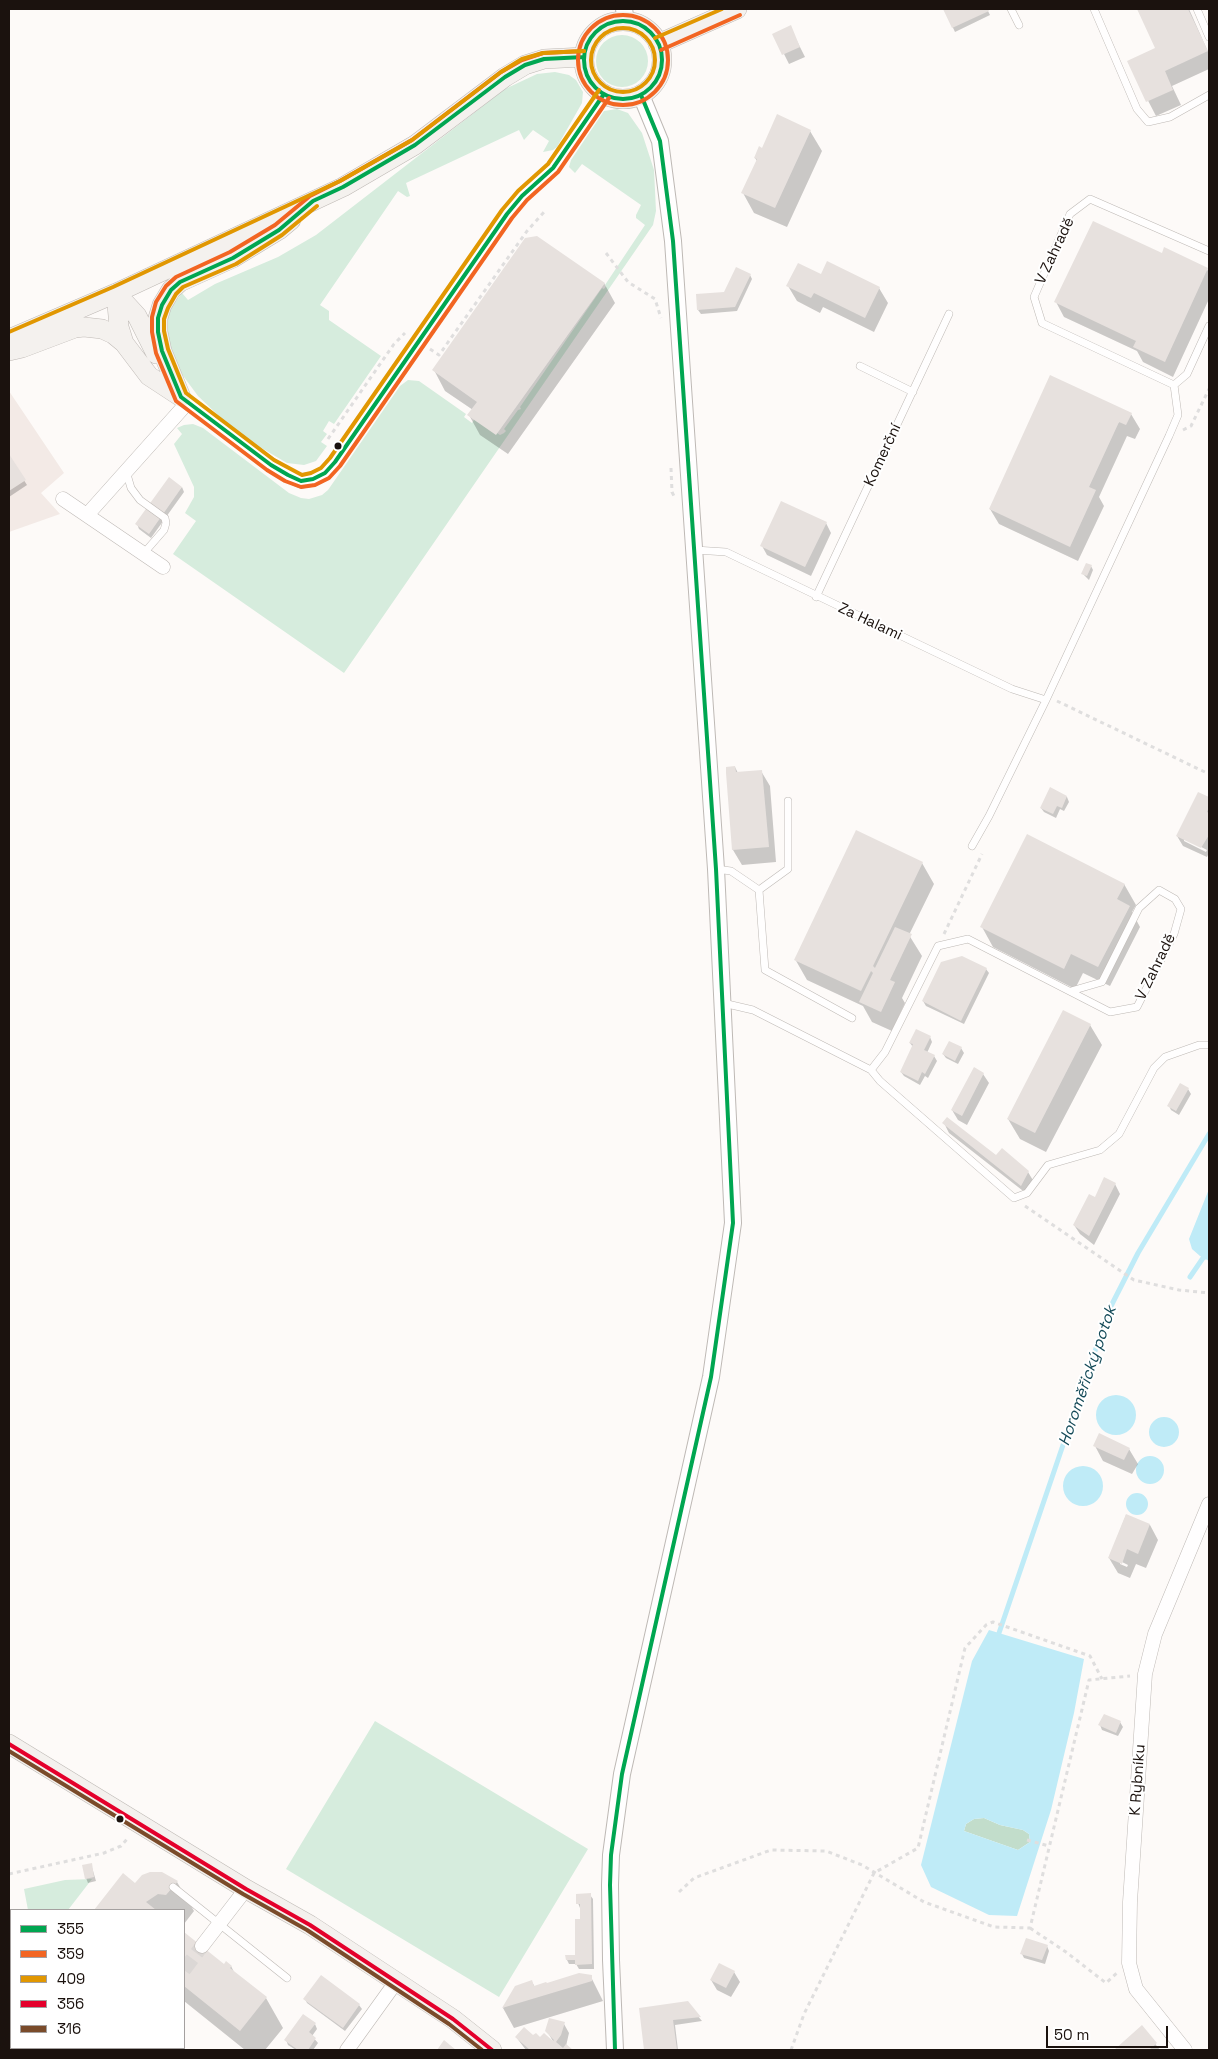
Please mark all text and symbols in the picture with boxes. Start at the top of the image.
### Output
street label: V Zahradě [1032,215,1078,287]
street label: Komerční [861,421,905,489]
unlabelled marker [333,441,343,451]
street label: Za Halami [835,599,905,645]
street label: V Zahradě [1132,931,1180,1003]
water label: Horoměřický potok [1055,1304,1121,1448]
street label: K Rybníku [1127,1744,1149,1816]
unlabelled marker [115,1814,125,1824]
legend [10,1909,185,2049]
text: 355 [57,1919,84,1938]
text: 359 [57,1944,84,1963]
text: 409 [57,1969,85,1988]
text: 356 [57,1994,84,2013]
scale bar [1048,2016,1170,2048]
text: 316 [57,2019,81,2038]
text: 50 m [1054,2025,1089,2044]

